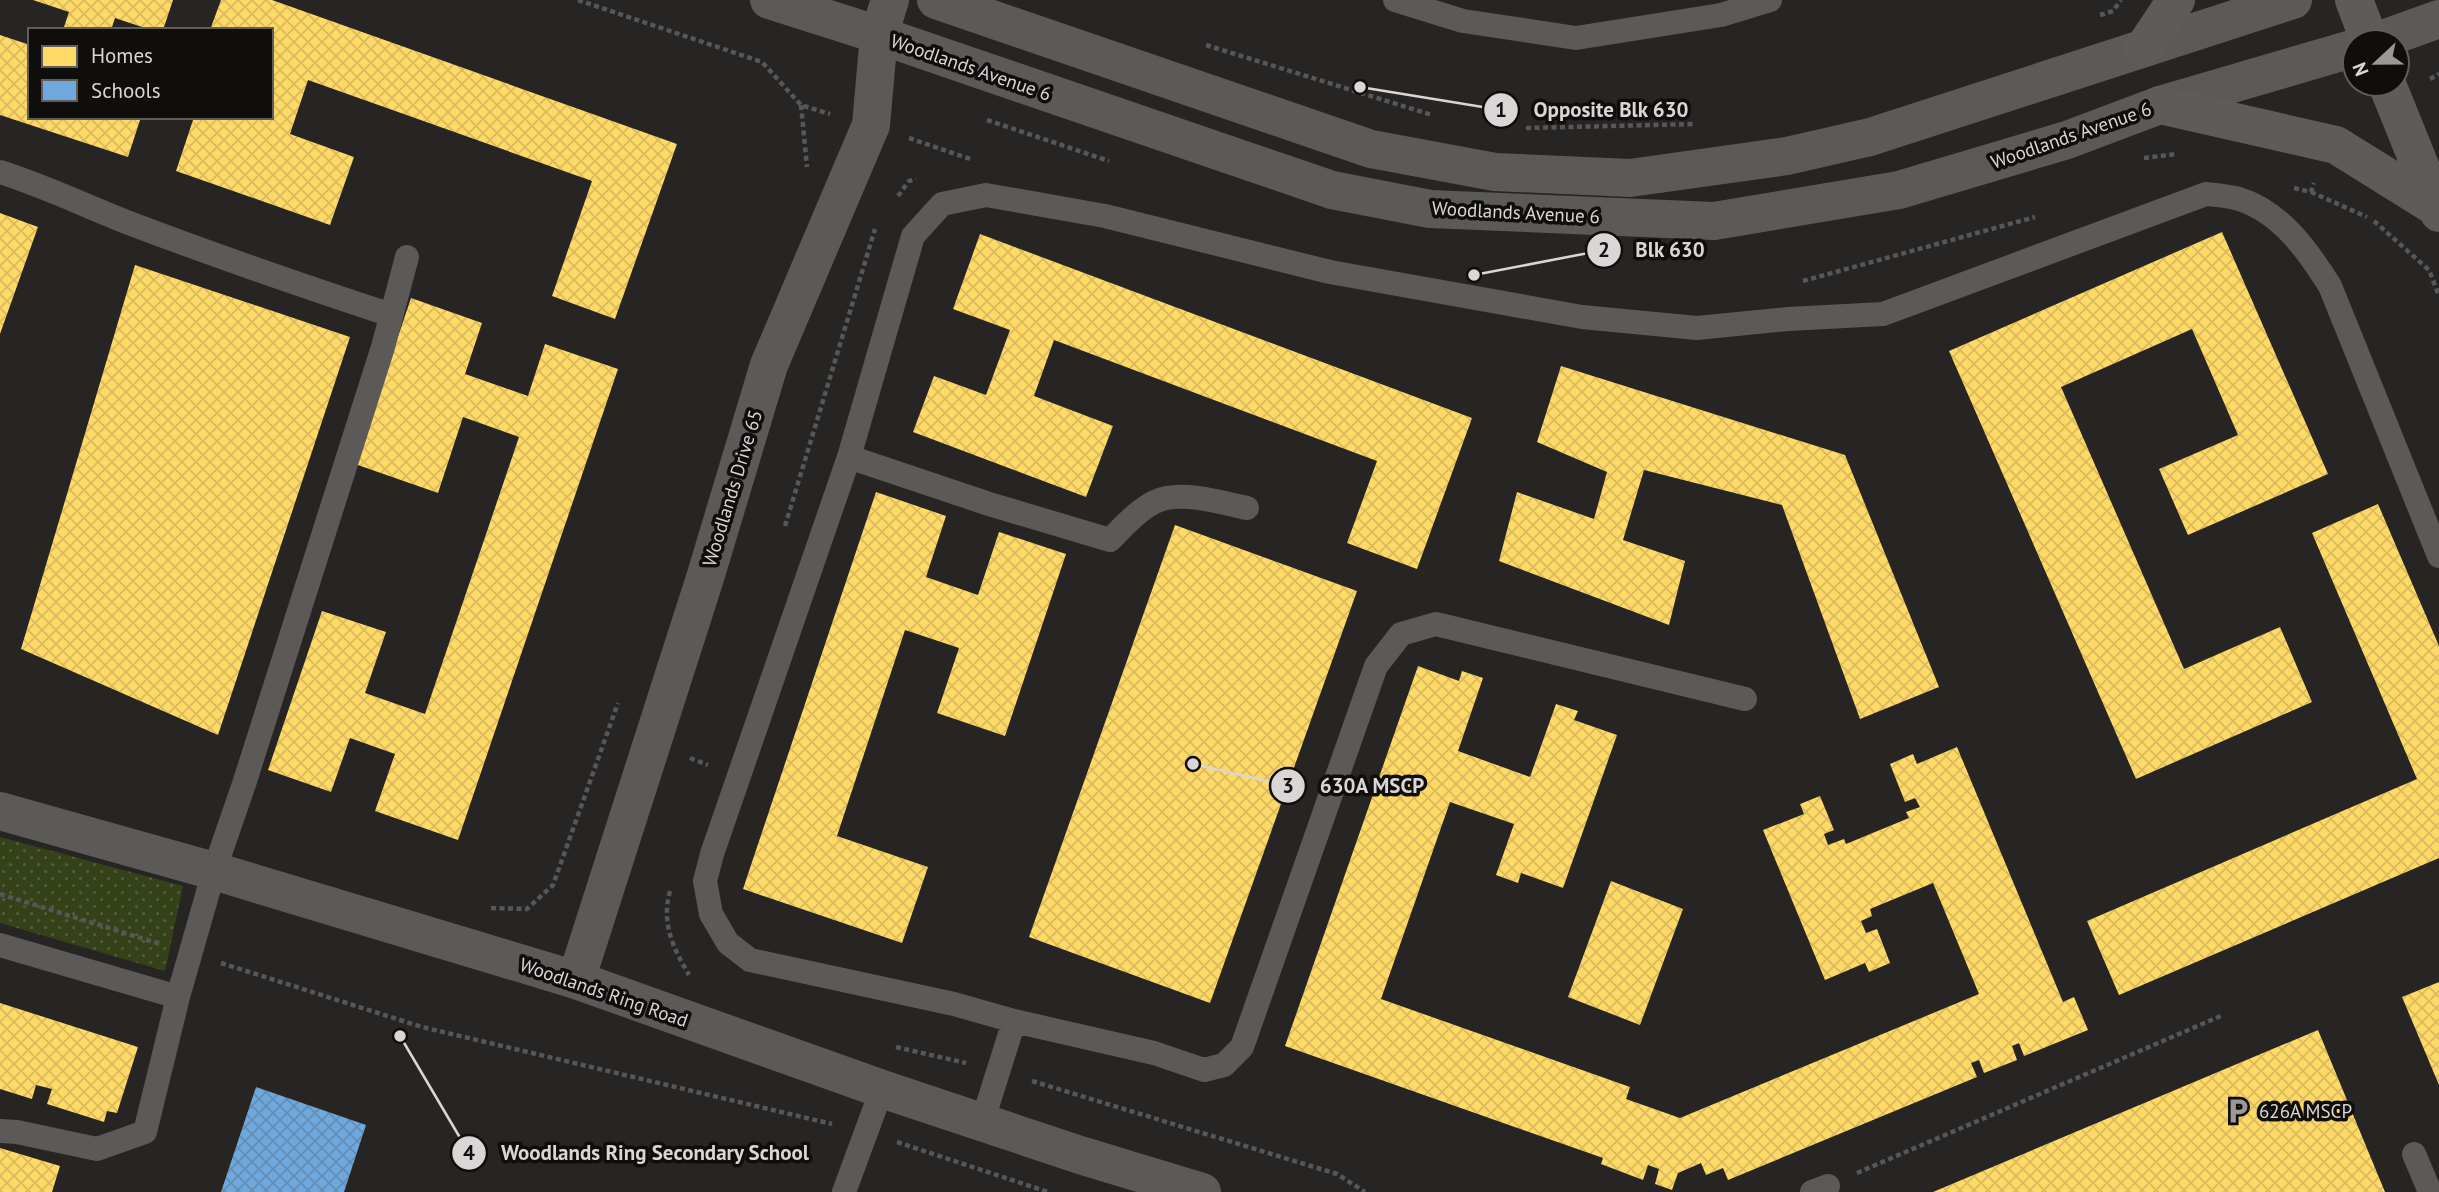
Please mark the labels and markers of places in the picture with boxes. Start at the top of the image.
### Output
callout: Opposite Blk 630 [1484,89,1702,131]
callout: Blk 630 [1587,229,1719,271]
callout: 630A MSCP [1271,765,1439,807]
parking icon: 626A MSCP [2223,1096,2253,1126]
place label: 626A MSCP [2259,1099,2352,1123]
callout: Woodlands Ring Secondary School [451,1132,823,1174]

